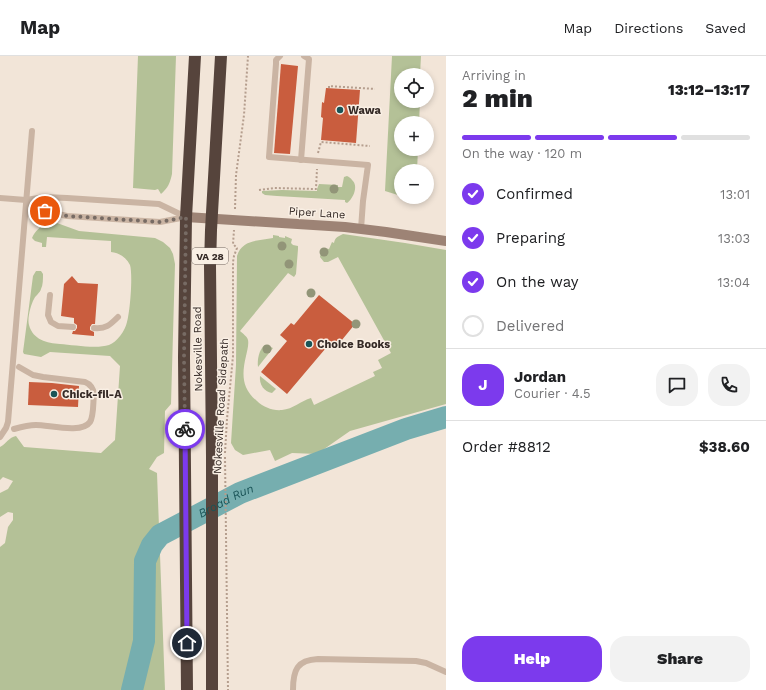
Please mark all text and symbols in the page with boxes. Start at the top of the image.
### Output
text: Map [20,16,60,39]
text: Map [564,20,592,36]
text: Directions [614,20,683,36]
text: Saved [705,20,746,36]
map controls [394,68,434,204]
button: locate [394,68,434,108]
text: Arriving in [462,68,526,83]
text: 13:12–13:17 [668,81,750,99]
text: 2 min [462,83,533,113]
place label: Wawa [348,104,382,117]
marker: Wawa [335,105,345,115]
button: + [394,116,434,156]
text: On the way · 120 m [462,146,582,161]
button: − [394,164,434,204]
icon: check [462,183,484,205]
text: Confirmed [496,185,573,203]
text: 13:01 [720,187,750,202]
pin [28,194,62,228]
icon: bag [34,200,56,222]
street label: Piper Lane [288,205,346,221]
icon: check [462,227,484,249]
text: Preparing [496,229,565,247]
text: 13:03 [718,231,750,246]
road number: VA 28 [192,248,228,264]
icon: check [462,271,484,293]
text: On the way [496,273,578,291]
text: 13:04 [717,275,750,290]
street label: Nokesville Road [191,306,205,392]
text: Delivered [496,317,564,335]
street label: Nokesville Road Sidepath [211,338,231,474]
place label: Choice Books [317,338,390,351]
marker: Choice Books [304,339,314,349]
button: chat [656,364,698,406]
button: phone [708,364,750,406]
text: Jordan [514,368,566,386]
text: J [478,376,488,394]
text: Courier · 4.5 [514,386,591,401]
place label: Chick-fil-A [62,388,122,401]
marker: Chick-fil-A [49,389,59,399]
courier [165,409,205,449]
icon: bike [174,418,196,440]
text: Order #8812 [462,438,551,456]
text: $38.60 [699,438,750,456]
water label: Broad Run [196,481,256,521]
pin [170,626,204,660]
icon: home [176,632,198,654]
button: Help [462,636,602,682]
button: Share [610,636,750,682]

